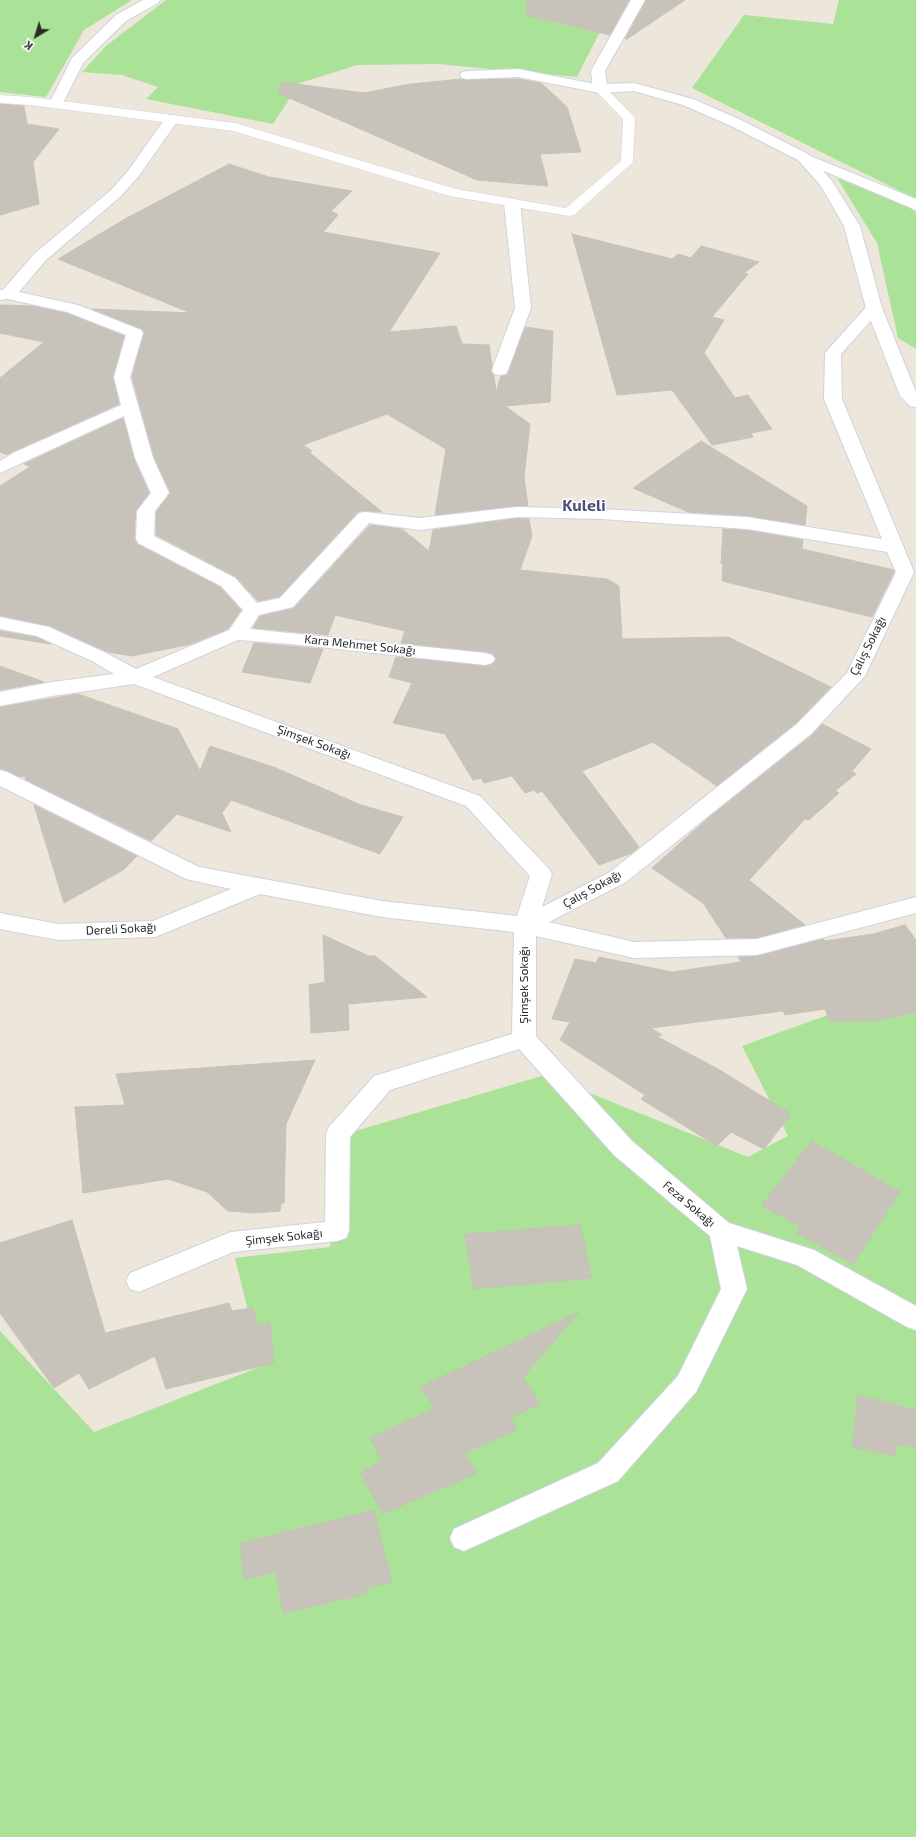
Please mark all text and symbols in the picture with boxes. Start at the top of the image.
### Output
north arrow [16,16,56,56]
text: K [22,39,35,53]
district label: Kuleli [562,496,606,516]
street label: Çalış Sokağı [847,614,889,678]
street label: Kara Mehmet Sokağı [304,632,416,658]
street label: Şimşek Sokağı [275,722,353,762]
street label: Çalış Sokağı [560,867,624,911]
street label: Dereli Sokağı [85,920,157,938]
street label: Şimşek Sokağı [517,946,531,1024]
street label: Feza Sokağı [660,1178,718,1230]
street label: Şimşek Sokağı [245,1226,323,1248]

